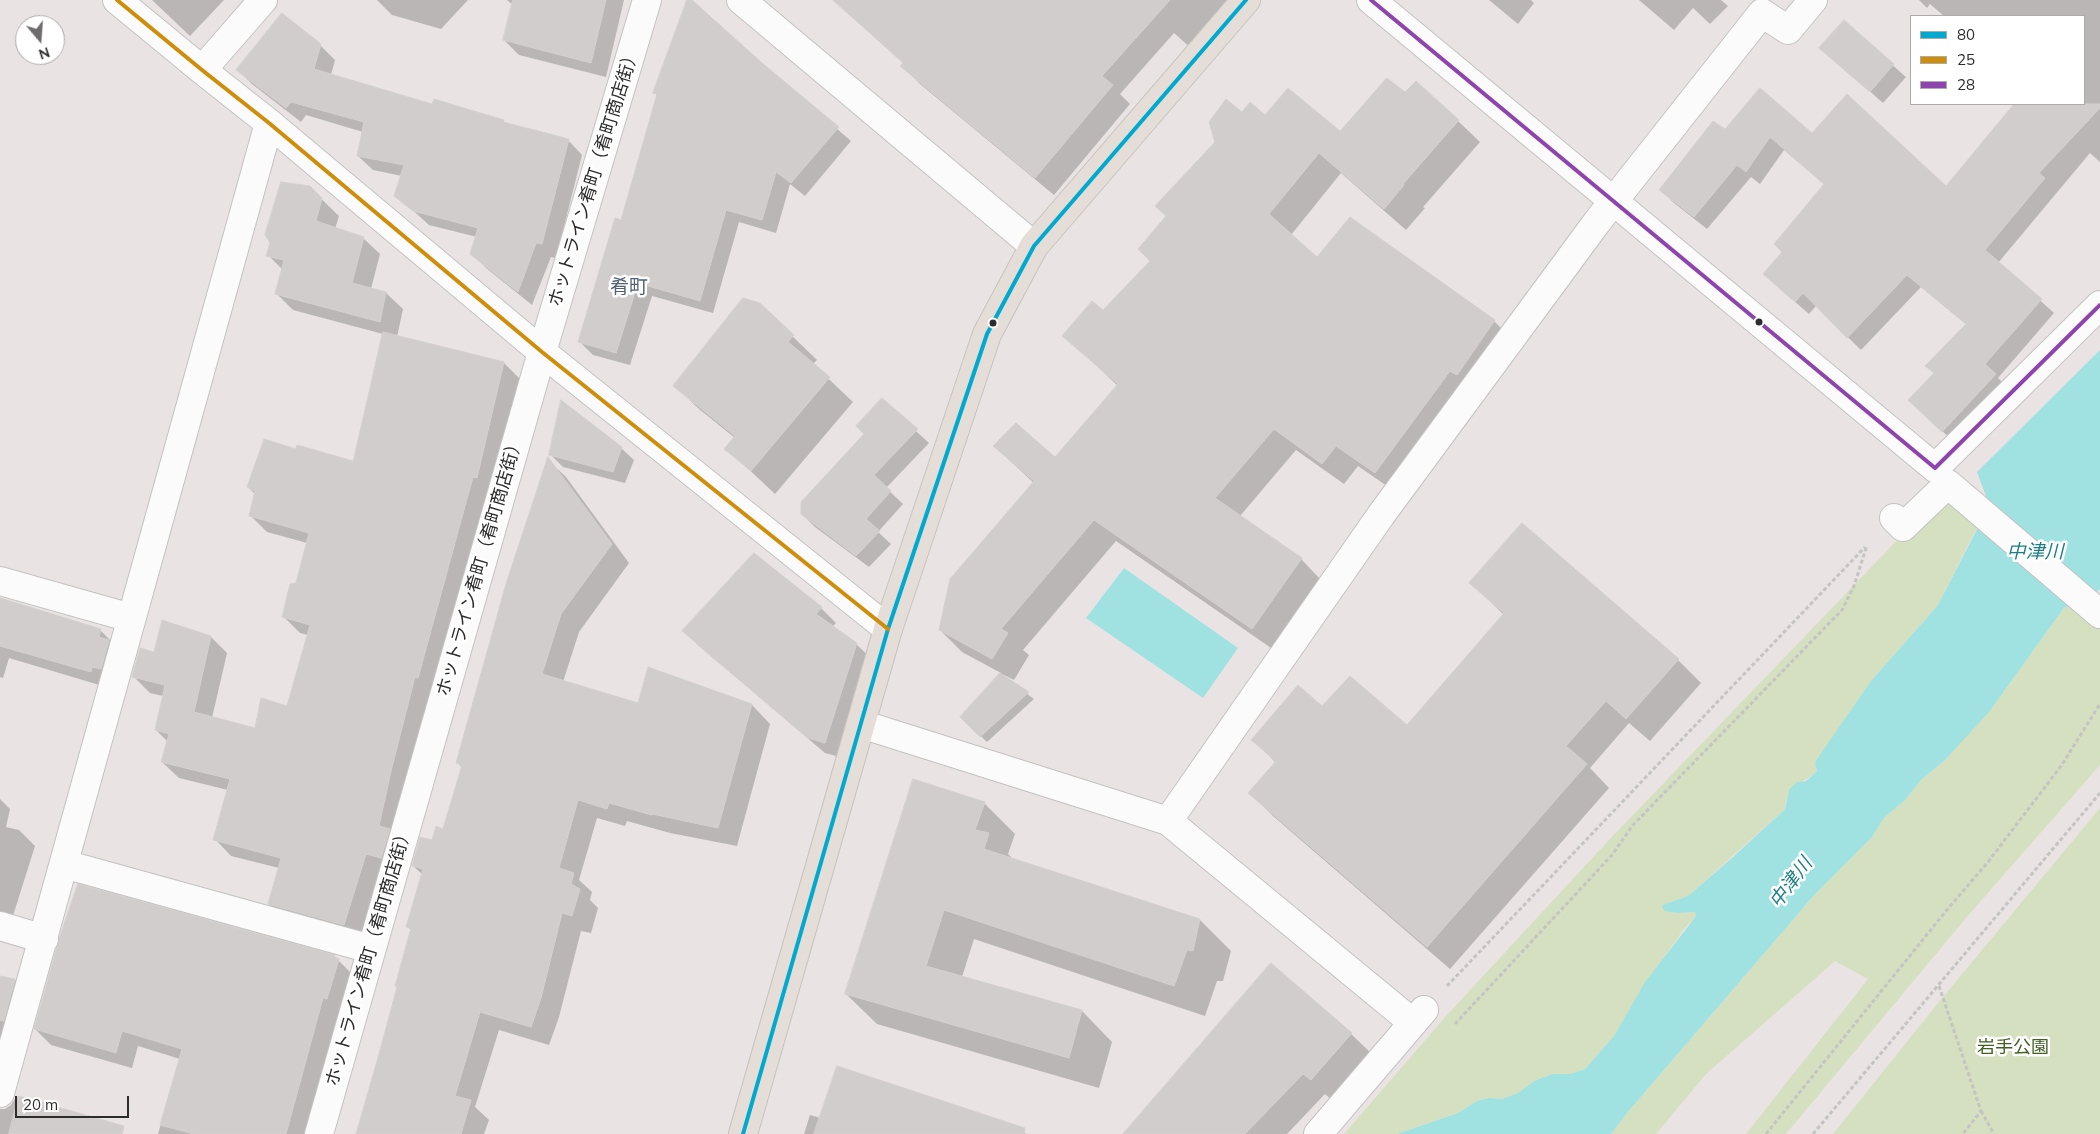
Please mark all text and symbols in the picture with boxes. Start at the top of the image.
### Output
north arrow [15,15,65,65]
legend [1910,15,2085,105]
text: 80 [1957,25,1975,44]
text: N [37,43,52,64]
street label: ホットライン肴町（肴町商店街） [544,45,644,309]
text: 25 [1957,50,1975,69]
text: 28 [1957,75,1975,94]
district label: 肴町 [610,276,648,298]
unlabelled marker [1754,317,1764,327]
unlabelled marker [988,318,998,328]
street label: ホットライン肴町（肴町商店街） [432,433,528,699]
water label: 中津川 [2007,541,2063,563]
street label: ホットライン肴町（肴町商店街） [321,823,417,1089]
water label: 中津川 [1765,853,1817,913]
park label: 岩手公園 [1977,1037,2049,1059]
scale bar [18,1086,131,1118]
text: 20 m [23,1095,58,1114]

